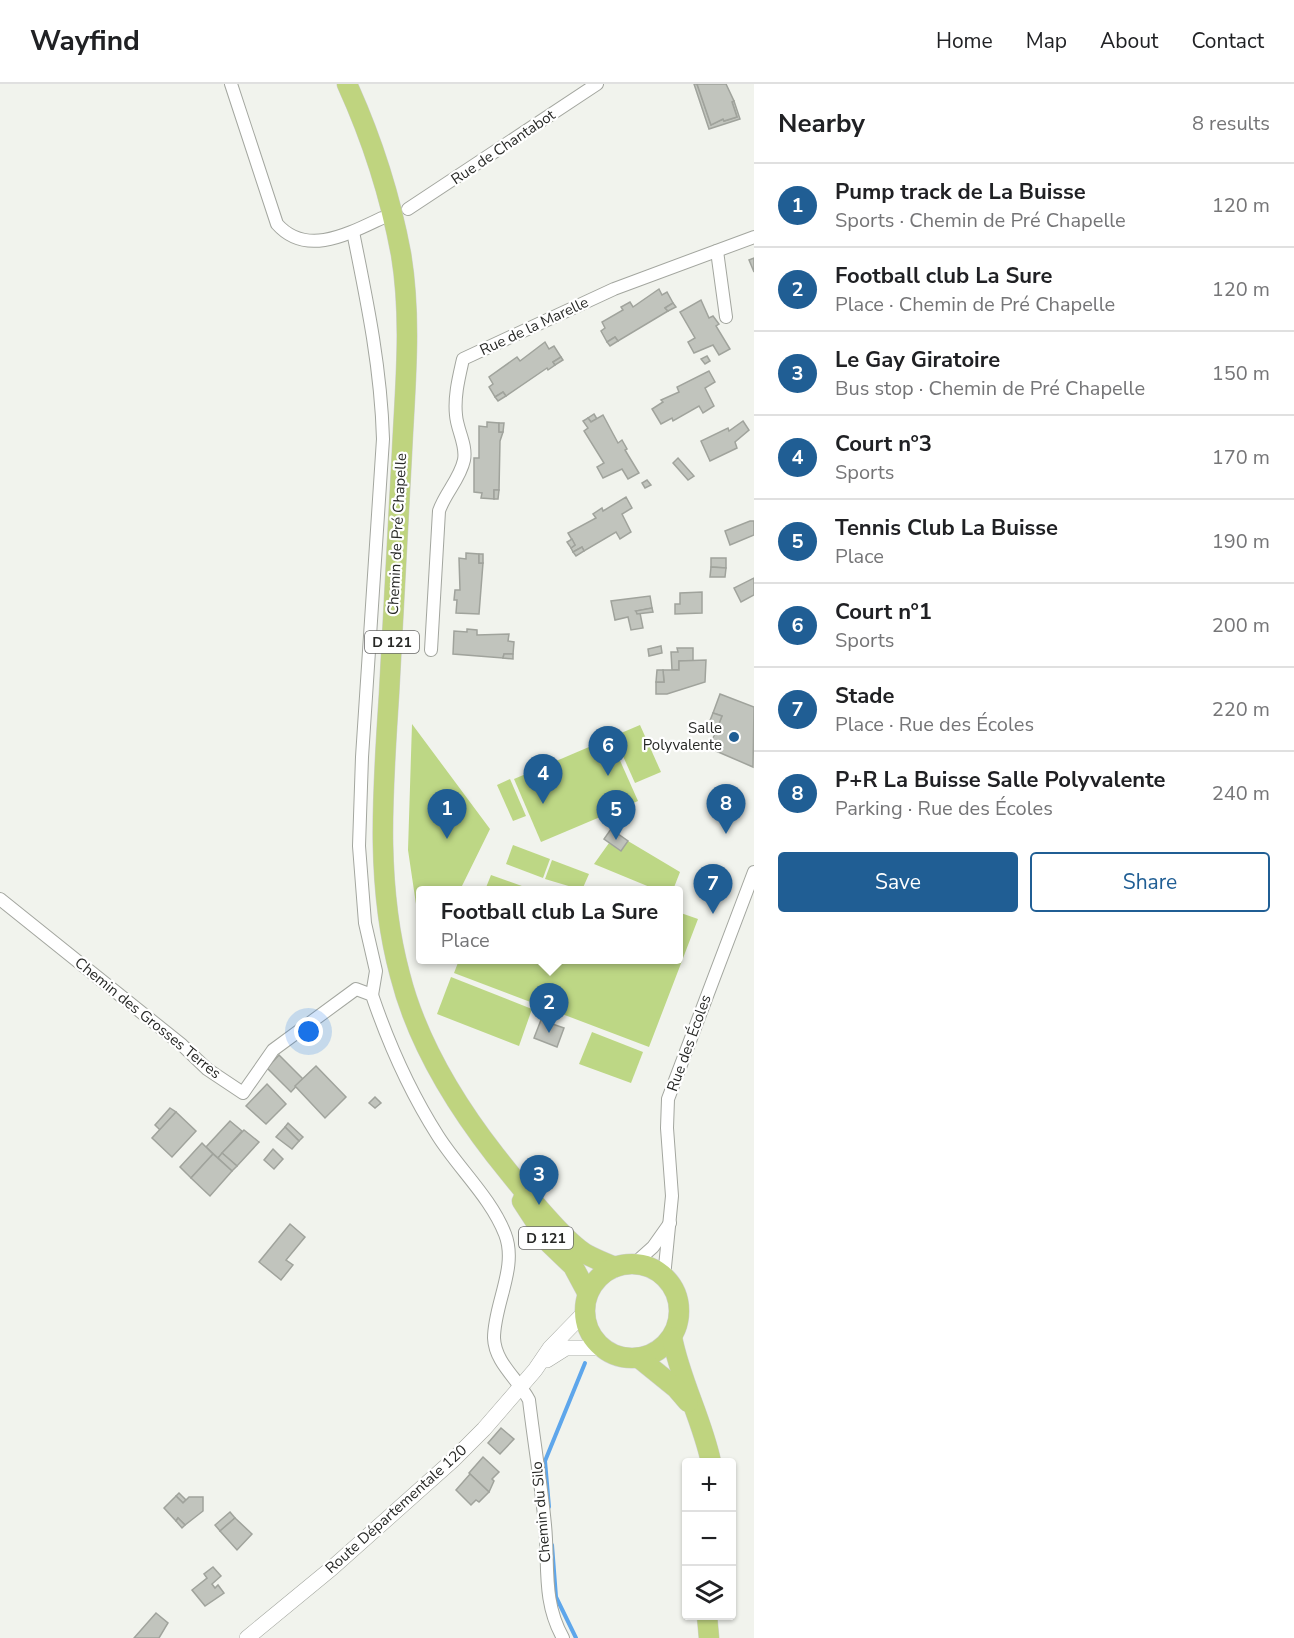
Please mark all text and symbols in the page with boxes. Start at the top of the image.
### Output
text: Wayfind [30,22,140,60]
text: Home [936,27,993,55]
text: Map [1026,27,1067,55]
text: About [1100,27,1158,55]
text: Contact [1191,27,1264,55]
street label: Rue de Chantabot [447,104,560,189]
text: Nearby [778,106,865,141]
text: 8 results [1192,110,1270,137]
text: Pump track de La Buisse [835,177,1086,207]
text: 1 [792,192,804,219]
text: 120 m [1212,192,1270,219]
text: Sports · Chemin de Pré Chapelle [835,207,1126,234]
text: Football club La Sure [835,261,1052,291]
text: 2 [792,276,804,303]
text: 120 m [1212,276,1270,303]
text: Place · Chemin de Pré Chapelle [835,291,1115,318]
street label: Rue de la Marelle [476,292,592,360]
text: Le Gay Giratoire [835,345,1000,375]
text: 3 [792,360,804,387]
text: 150 m [1212,360,1270,387]
text: Bus stop · Chemin de Pré Chapelle [835,375,1145,402]
text: Court n°3 [835,429,932,459]
text: 4 [792,444,804,471]
text: 170 m [1212,444,1270,471]
street label: Chemin de Pré Chapelle [383,452,411,616]
text: Sports [835,459,894,486]
text: Tennis Club La Buisse [835,513,1058,543]
text: 5 [792,528,804,555]
text: 190 m [1212,528,1270,555]
text: Place [835,543,884,570]
text: Court n°1 [835,597,932,627]
text: 6 [792,612,804,639]
text: 200 m [1212,612,1270,639]
text: Sports [835,627,894,654]
road number: D 121 [365,631,419,653]
text: Stade [835,681,894,711]
text: 7 [792,696,804,723]
text: 220 m [1212,696,1270,723]
text: Place · Rue des Écoles [835,711,1034,738]
place label: Salle Polyvalente [643,718,722,755]
pin: 6 [588,726,628,776]
marker: Salle Polyvalente [727,730,741,744]
pin: 4 [524,754,562,804]
text: P+R La Buisse Salle Polyvalente [835,765,1165,795]
text: 8 [792,780,804,807]
text: 240 m [1212,780,1270,807]
pin: 8 [706,784,746,834]
pin: 1 [428,790,466,839]
pin: 5 [596,790,636,840]
text: Parking · Rue des Écoles [835,795,1053,822]
button: Save [778,852,1018,912]
button: Share [1030,852,1270,912]
pin: 7 [694,864,732,914]
popup [416,886,683,964]
text: Football club La Sure [441,897,658,927]
text: Place [441,927,490,954]
street label: Chemin des Grosses Terres [71,953,225,1083]
pin: 2 [530,984,568,1033]
street label: Rue des Écoles [662,992,716,1094]
your location [294,1017,323,1046]
pin: 3 [520,1156,558,1205]
road number: D 121 [519,1227,573,1249]
street label: Route Départementale 120 [321,1440,471,1578]
map controls [682,1458,736,1620]
button: + [682,1458,736,1512]
street label: Chemin du Silo [527,1460,555,1564]
button: − [682,1512,736,1566]
button: layers [682,1566,736,1620]

